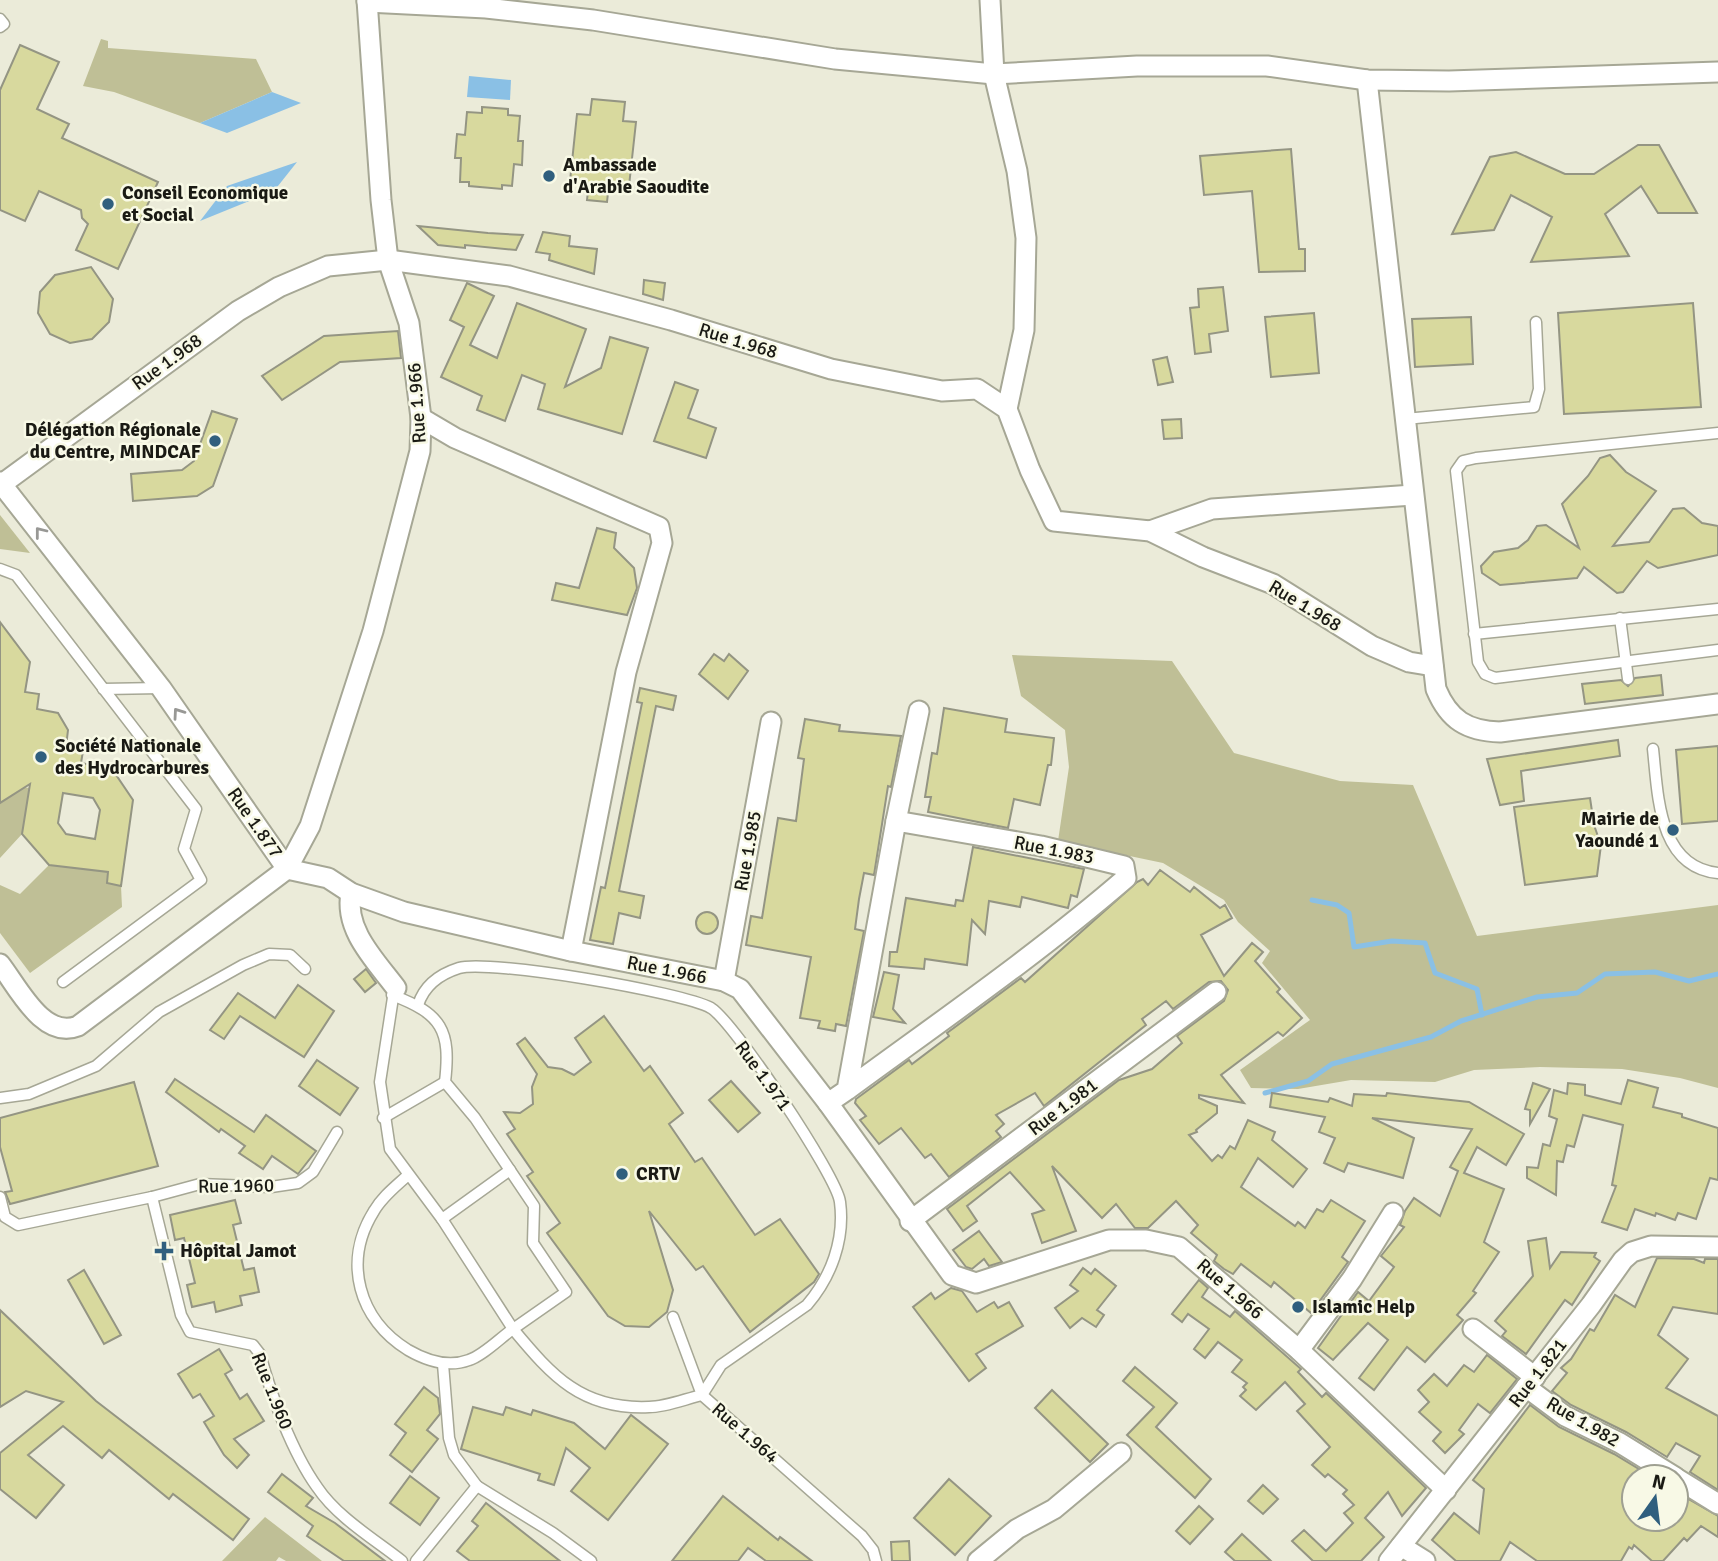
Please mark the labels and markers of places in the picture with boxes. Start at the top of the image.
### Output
place label: Ambassade d'Arabie Saoudite [563,153,709,199]
marker: Ambassade d'Arabie Saoudite [541,168,557,184]
place label: Conseil Economique et Social [122,181,288,227]
marker: Conseil Economique et Social [100,196,116,212]
place label: Délégation Régionale du Centre, MINDCAF [25,418,201,464]
marker: Délégation Régionale du Centre, MINDCAF [207,433,223,449]
place label: Société Nationale des Hydrocarbures [55,734,209,780]
marker: Société Nationale des Hydrocarbures [33,749,49,765]
place label: Mairie de Yaoundé 1 [1574,807,1659,853]
marker: Mairie de Yaoundé 1 [1665,822,1681,838]
place label: CRTV [636,1162,681,1186]
marker: CRTV [614,1166,630,1182]
place label: Hôpital Jamot [180,1239,296,1263]
marker: Hôpital Jamot [154,1241,174,1261]
place label: Islamic Help [1312,1295,1415,1319]
marker: Islamic Help [1290,1299,1306,1315]

